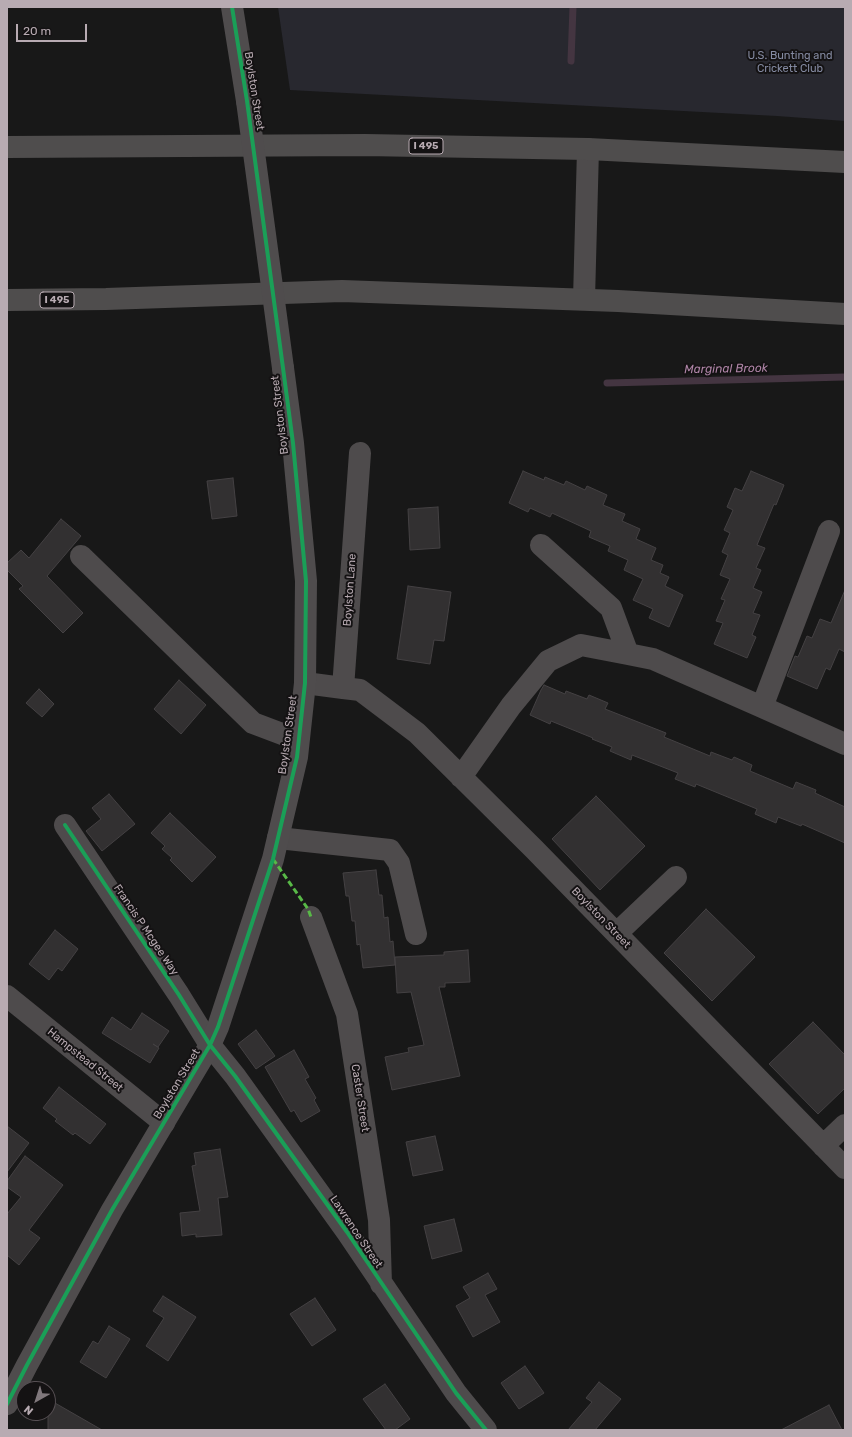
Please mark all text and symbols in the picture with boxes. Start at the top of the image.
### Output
scale bar [18,16,89,42]
text: 20 m [23,24,51,38]
park label: U.S. Bunting and Crickett Club [747,49,833,75]
street label: Boylston Street [241,51,267,131]
road number: I 495 [409,138,443,154]
road number: I 495 [40,292,74,308]
water label: Marginal Brook [684,361,768,377]
street label: Boylston Street [269,375,291,455]
street label: Boylston Lane [341,553,359,627]
street label: Boylston Street [276,695,300,775]
street label: Francis P Mcgee Way [111,882,181,978]
street label: Boylston Street [569,885,633,951]
street label: Hampstead Street [45,1025,125,1095]
street label: Boylston Street [151,1047,203,1121]
street label: Caster Street [348,1063,372,1133]
street label: Lawrence Street [327,1193,385,1271]
north arrow [16,1381,56,1421]
text: N [22,1402,36,1417]

